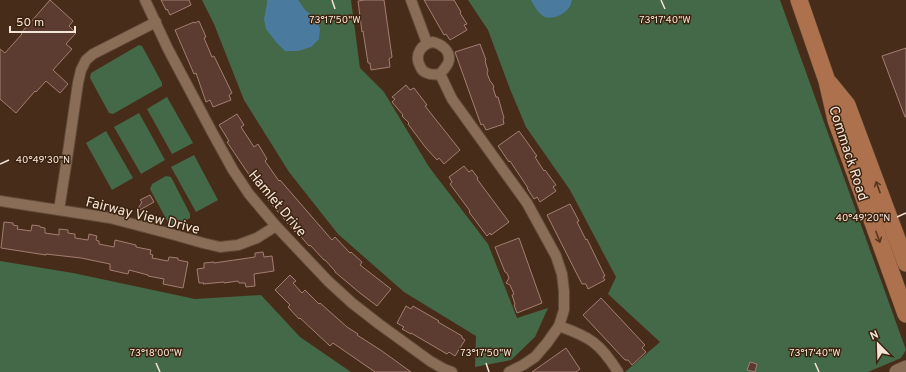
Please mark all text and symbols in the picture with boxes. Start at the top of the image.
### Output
scale bar [10,8,75,34]
text: 73°17'50"W [309,14,361,27]
text: 73°17'40"W [639,14,691,27]
text: 50 m [16,15,44,31]
street label: Commack Road [824,104,871,203]
text: 40°49'30"N [16,154,70,167]
street label: Hamlet Drive [244,167,310,241]
one-way arrow [873,182,881,194]
street label: Fairway View Drive [84,194,201,239]
text: 40°49'20"N [836,212,890,225]
one-way arrow [874,231,882,243]
north arrow [858,324,898,364]
text: N [868,328,881,344]
text: 73°18'00"W [130,347,182,360]
text: 73°17'50"W [460,347,512,360]
text: 73°17'40"W [789,347,841,360]

